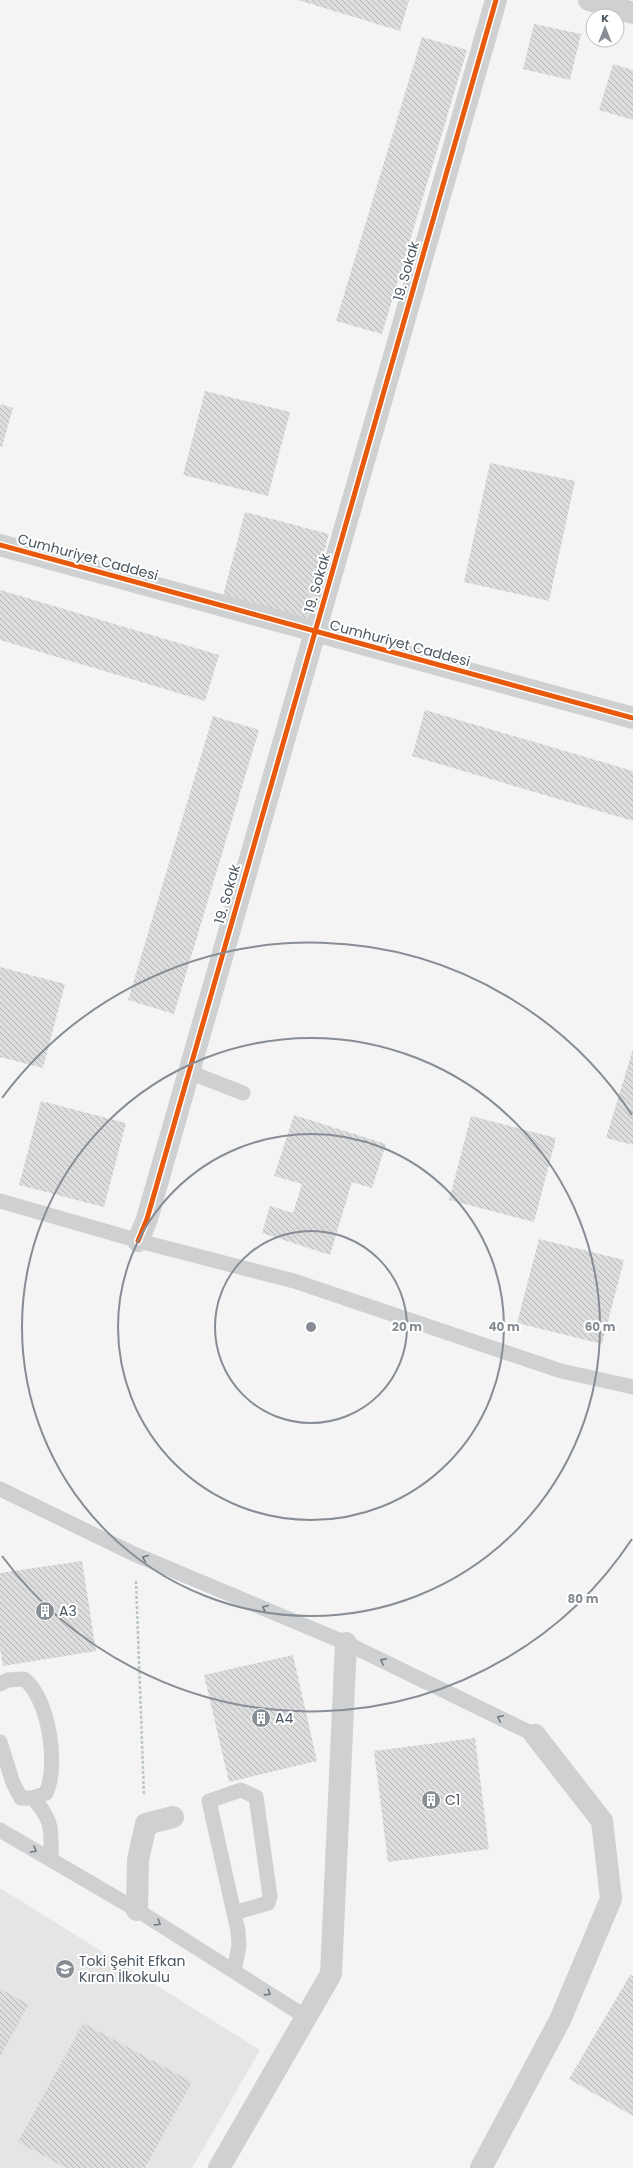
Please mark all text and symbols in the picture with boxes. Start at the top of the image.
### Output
north arrow [585,8,625,48]
text: K [601,10,609,26]
street label: 19. Sokak [388,238,424,303]
street label: Cumhuriyet Caddesi [15,529,161,585]
street label: 19. Sokak [299,550,335,615]
street label: Cumhuriyet Caddesi [327,615,473,671]
street label: 19. Sokak [209,861,245,926]
text: 20 m [392,1318,422,1335]
text: 40 m [488,1318,520,1335]
text: 60 m [585,1318,616,1335]
centre of rings [304,1320,318,1334]
one-way arrow [141,1555,148,1563]
text: 80 m [568,1590,599,1607]
building icon: A3 [34,1600,56,1622]
place label: A3 [59,1601,77,1621]
one-way arrow [261,1605,268,1613]
one-way arrow [380,1658,388,1666]
building icon: A4 [250,1707,272,1729]
place label: A4 [275,1708,293,1728]
one-way arrow [497,1715,505,1723]
building icon: C1 [420,1789,442,1811]
place label: C1 [445,1790,460,1810]
one-way arrow [30,1845,37,1852]
one-way arrow [154,1918,161,1926]
place label: Toki Şehit Efkan Kıran İlkokulu [79,1951,185,1987]
school or university icon: Toki Şehit Efkan Kıran İlkokulu [54,1958,76,1980]
one-way arrow [263,1988,270,1995]

